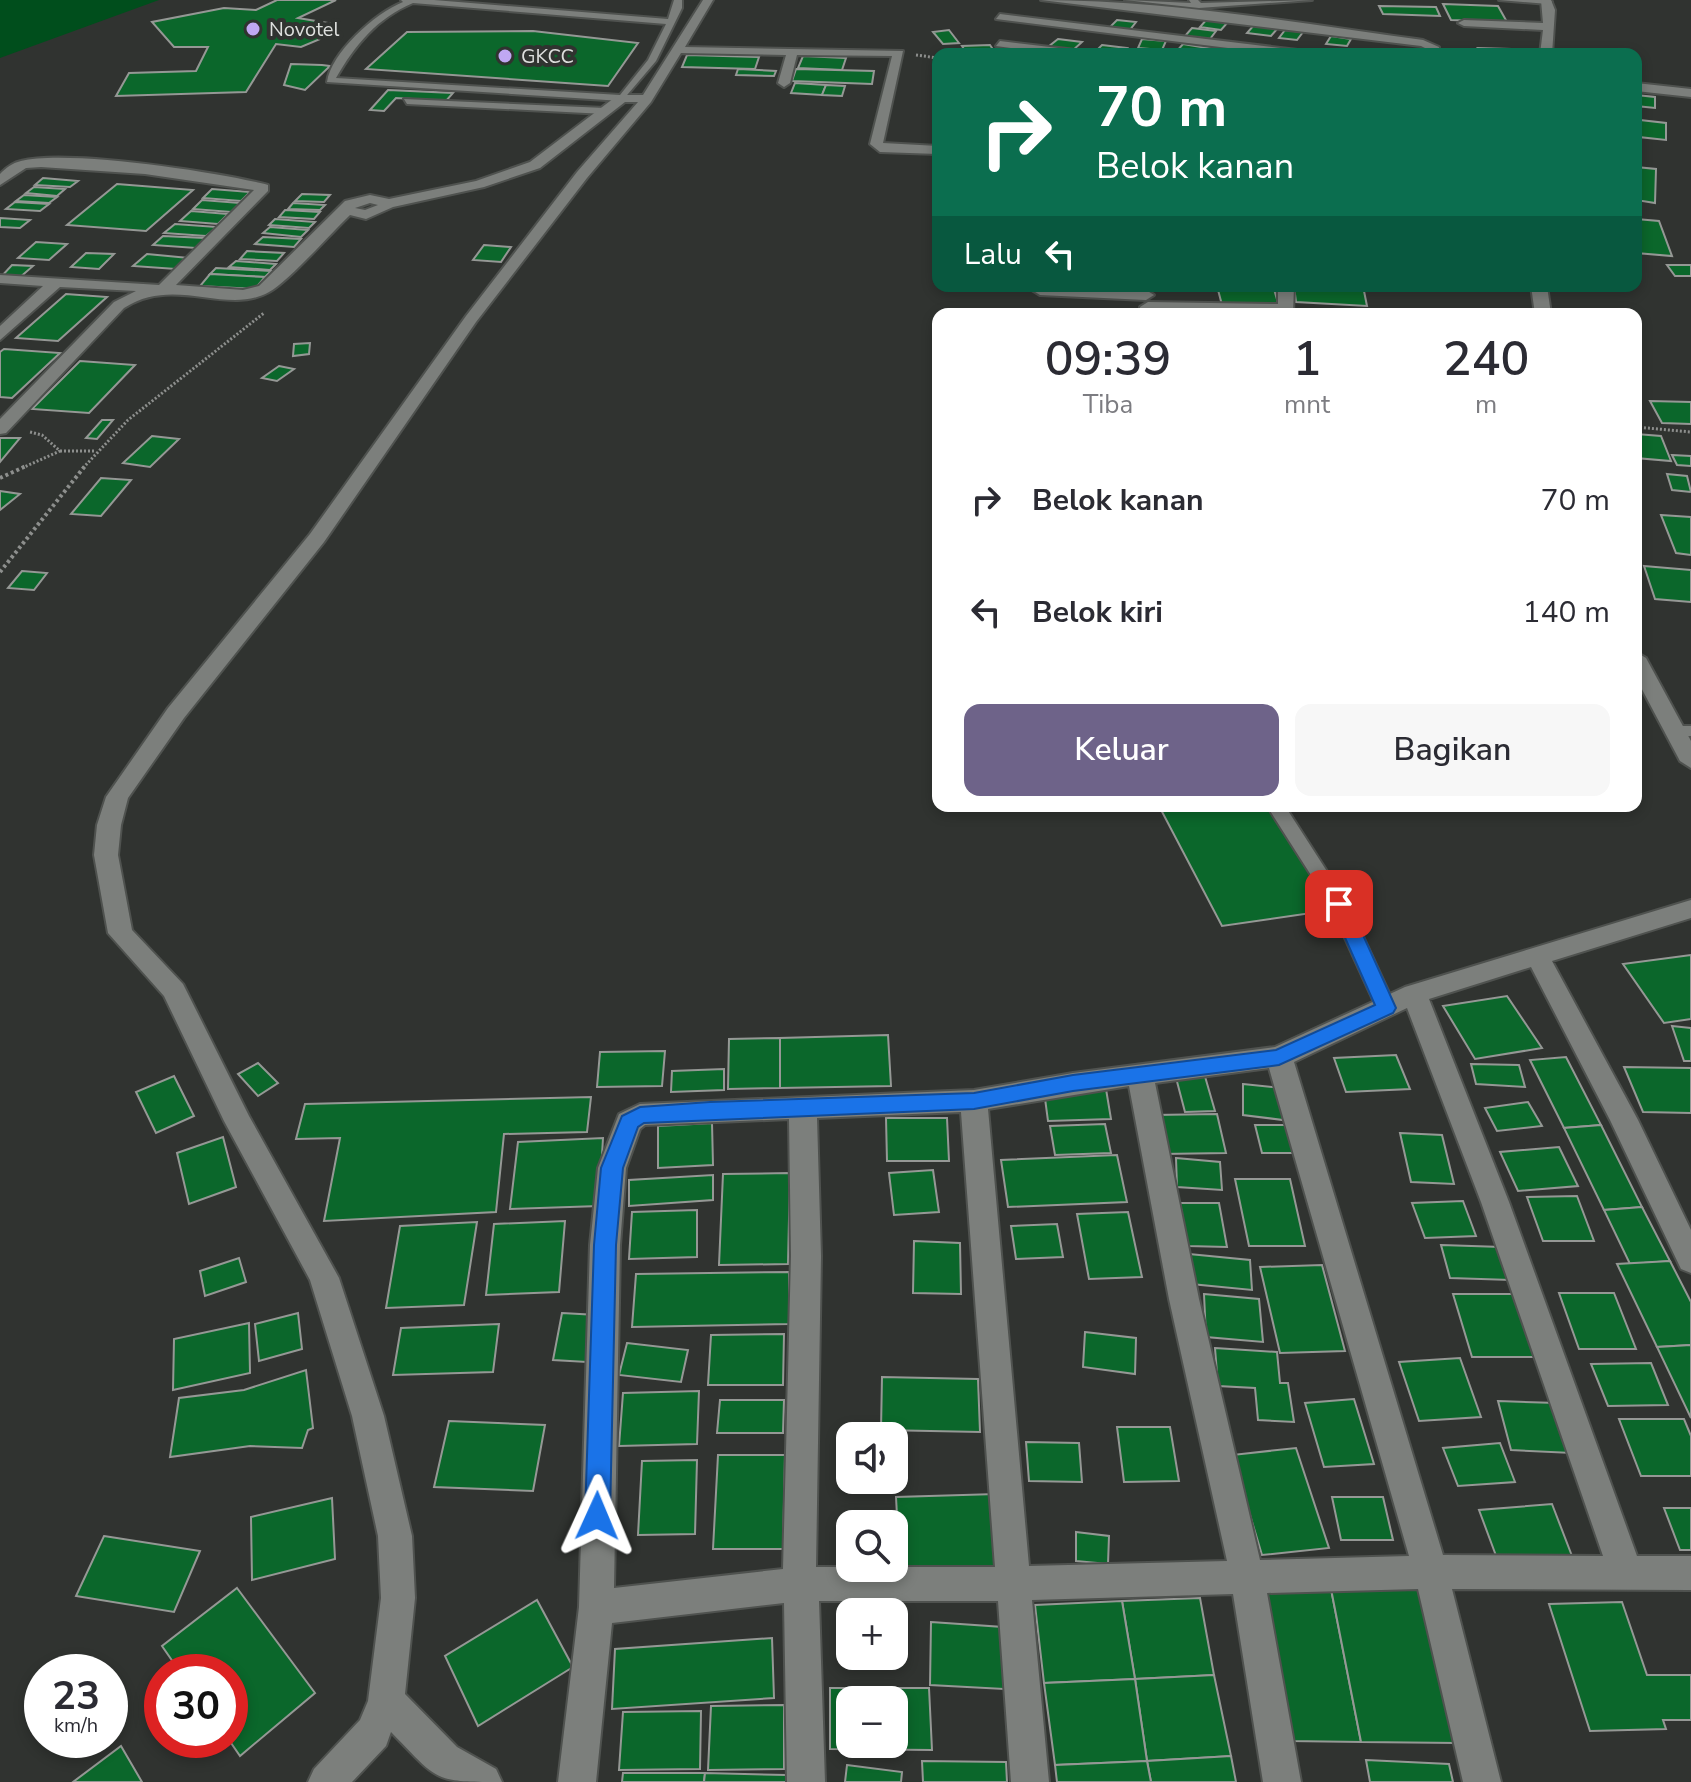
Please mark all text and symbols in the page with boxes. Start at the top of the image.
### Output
place label: Novotel [269,16,339,43]
marker: Novotel [244,20,262,38]
place label: GKCC [521,43,574,70]
marker: GKCC [496,47,514,65]
text: 70 m [1096,69,1227,146]
icon: right [964,80,1068,184]
text: Belok kanan [1096,142,1294,191]
icon: left [1038,232,1082,276]
text: Lalu [964,234,1022,275]
text: 09:39 [1045,326,1171,392]
text: 1 [1293,326,1321,392]
text: 240 [1443,326,1529,392]
text: Tiba [1083,387,1133,422]
text: mnt [1284,387,1330,422]
text: m [1475,387,1497,422]
icon: right [964,478,1008,522]
text: Belok kanan [1032,480,1204,521]
text: 70 m [1541,480,1610,521]
icon: left [964,590,1008,634]
text: Belok kiri [1032,592,1163,633]
text: 140 m [1523,592,1610,633]
button: Keluar [964,704,1279,796]
button: Bagikan [1295,704,1610,796]
pin [1305,870,1373,938]
icon: arrive [1317,882,1361,926]
map controls [836,1422,908,1758]
button: sound [836,1422,908,1494]
position arrow [555,1474,639,1558]
button: search [836,1510,908,1582]
button: + [836,1598,908,1670]
speed limit sign: 30 [144,1654,248,1758]
text: 23 [52,1669,100,1723]
button: − [836,1686,908,1758]
text: km/h [54,1712,98,1739]

